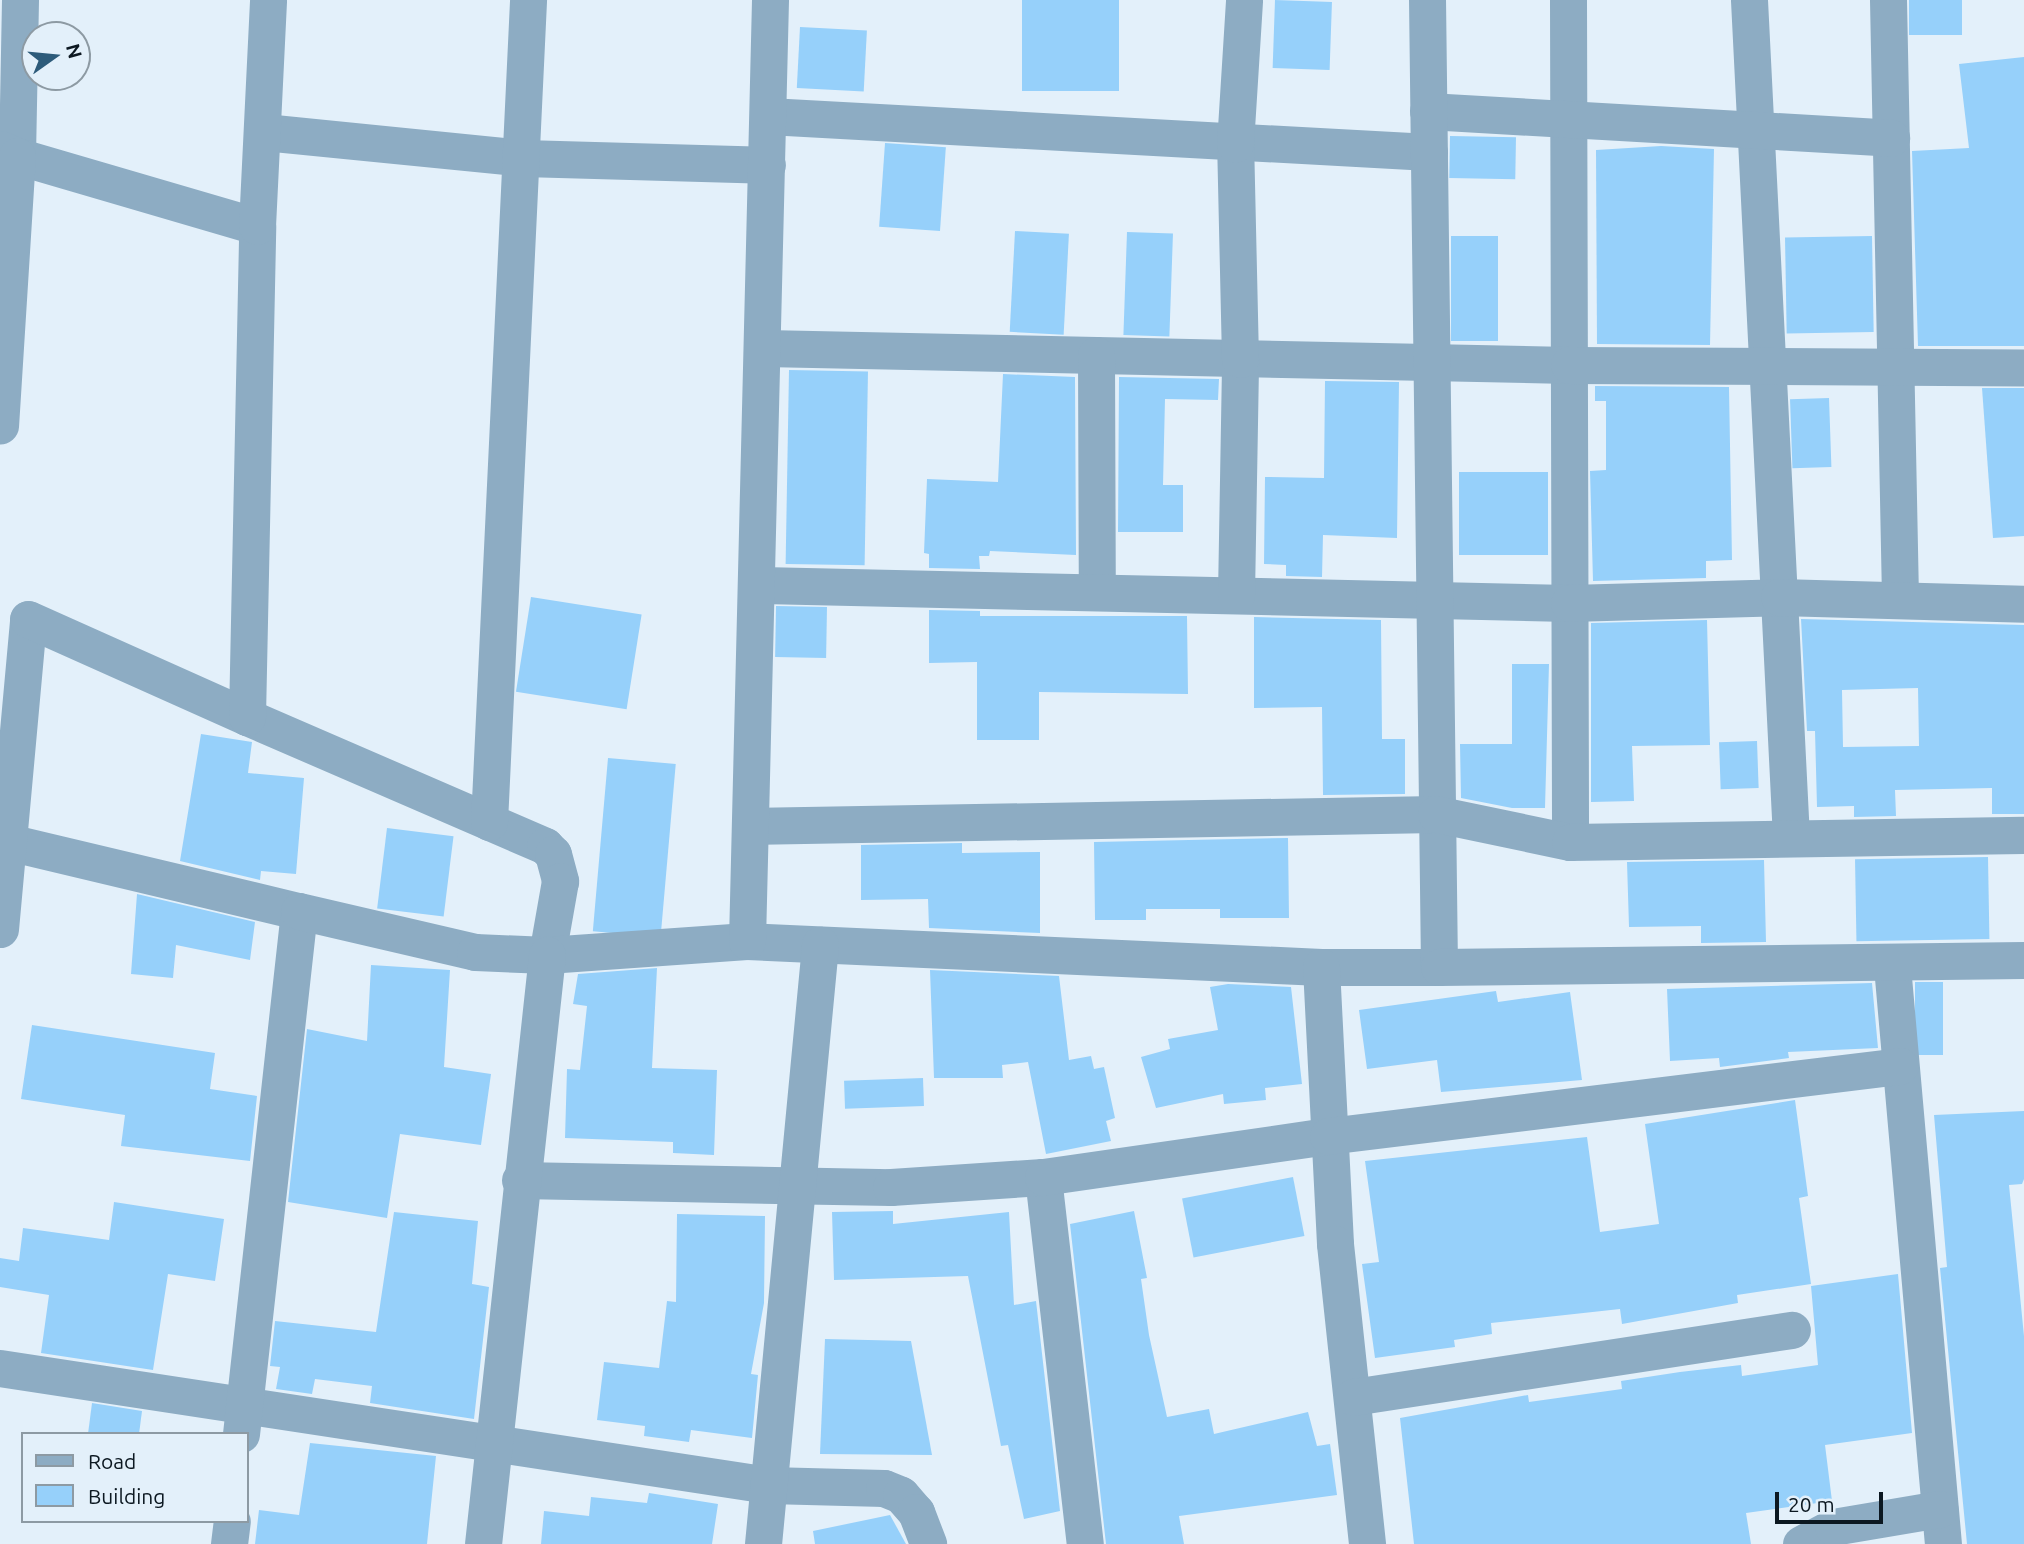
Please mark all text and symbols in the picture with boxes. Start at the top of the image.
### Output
north arrow [21,21,91,91]
text: N [62,41,87,61]
legend [21,1432,248,1523]
text: Road [88,1449,136,1473]
scale bar [1779,1478,1888,1522]
text: Building [88,1484,165,1508]
text: 20 m [1788,1492,1835,1516]

